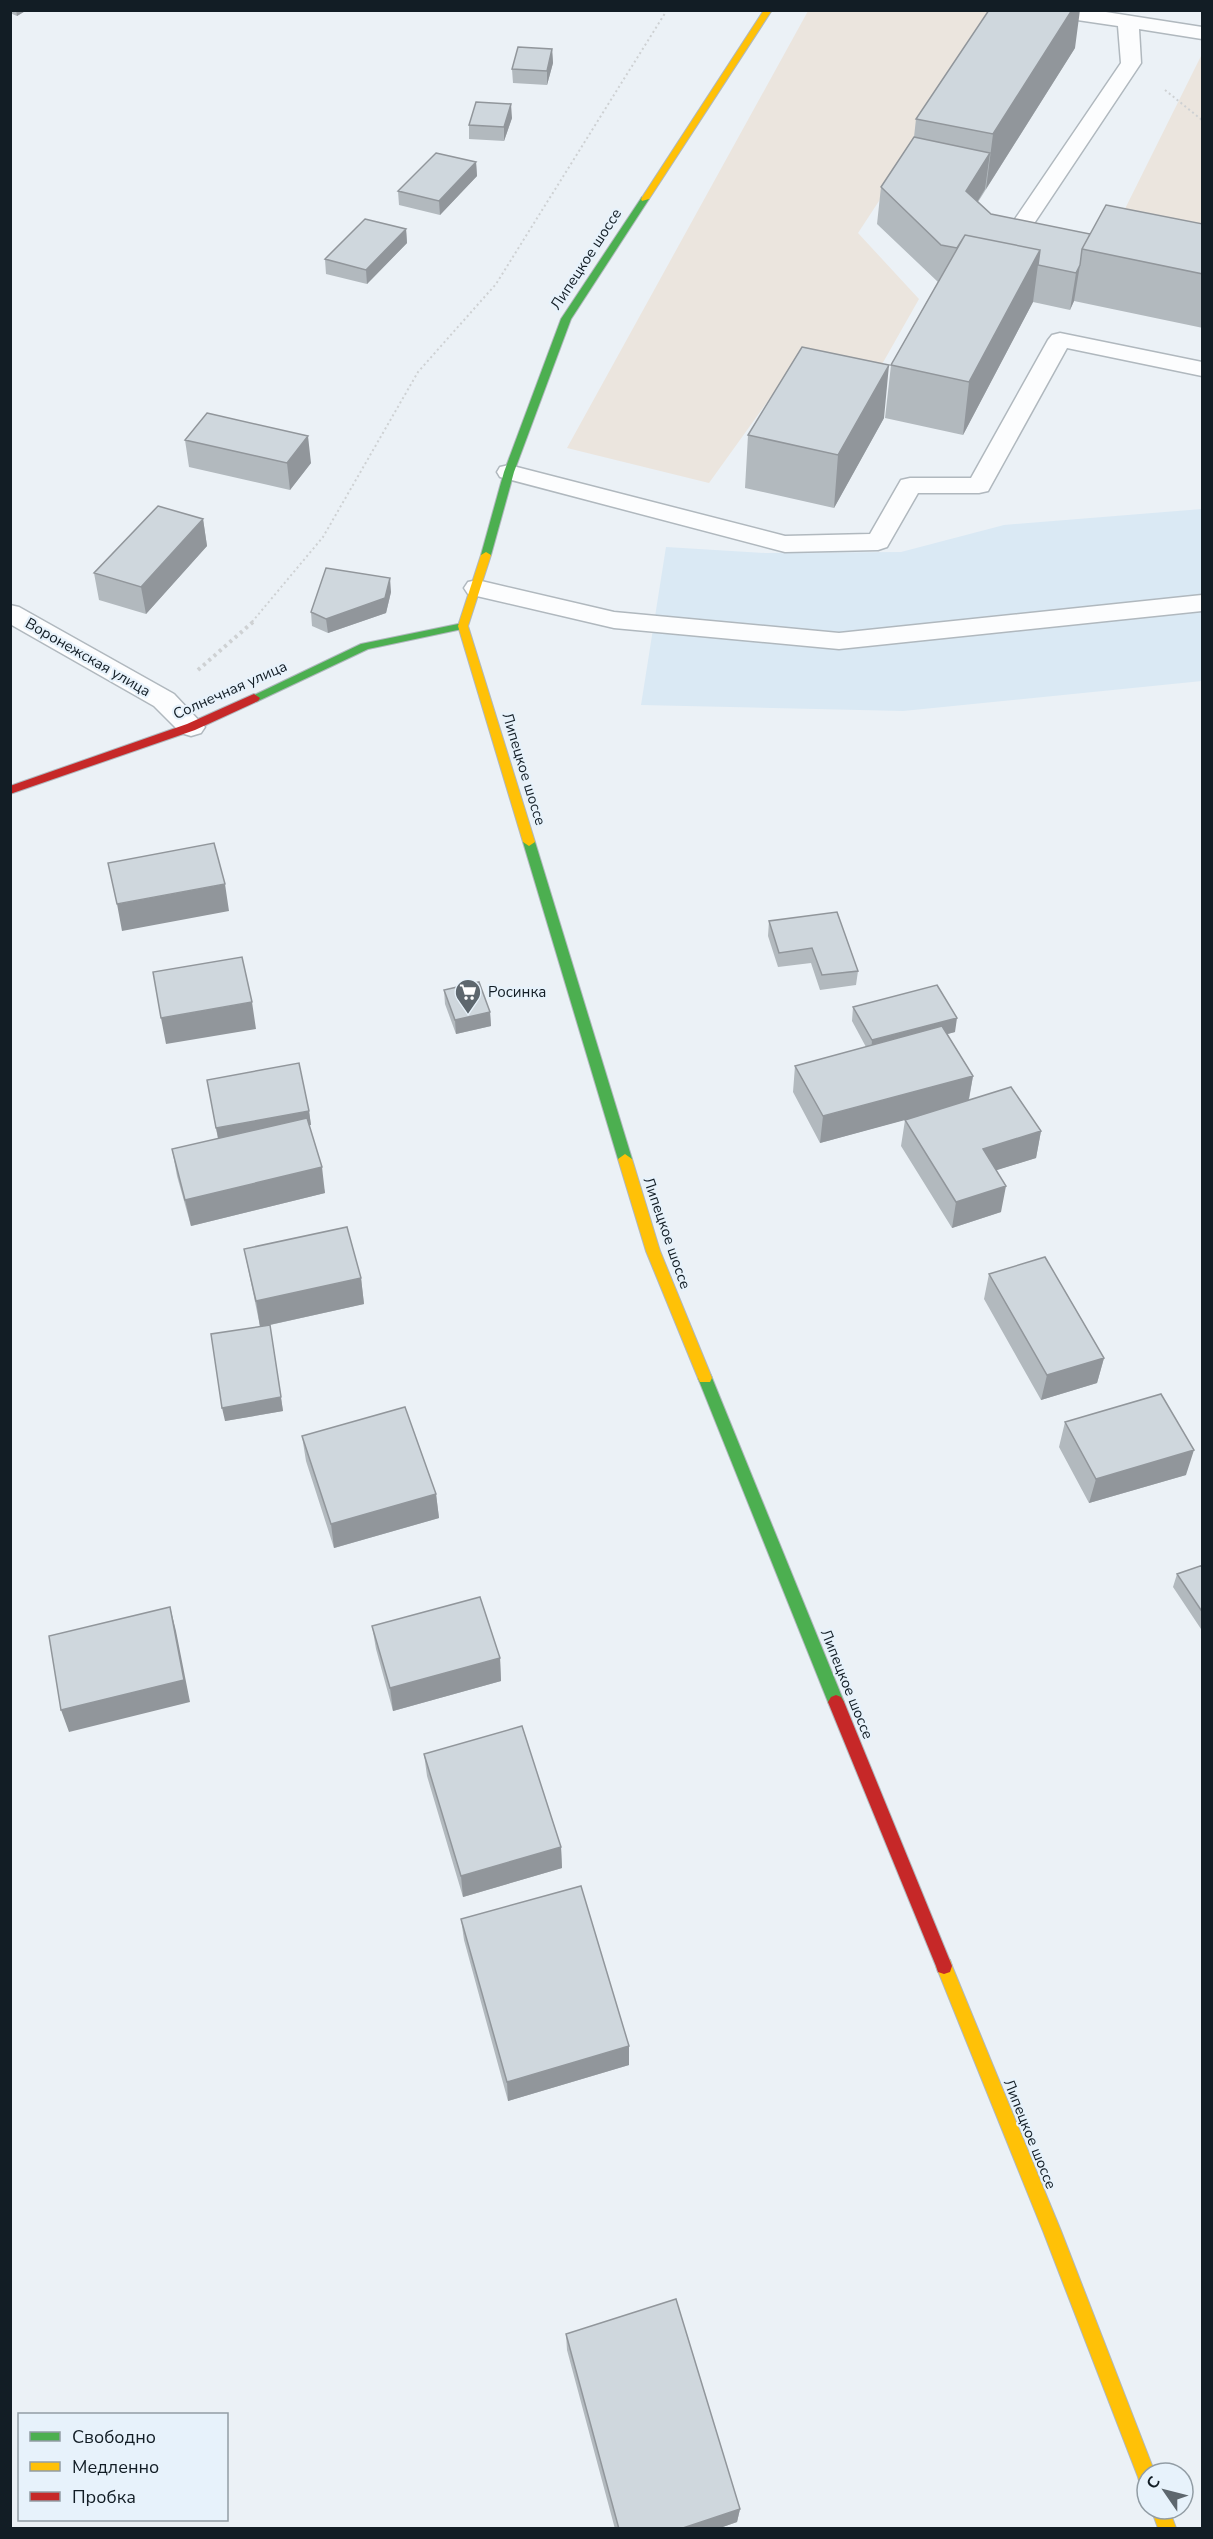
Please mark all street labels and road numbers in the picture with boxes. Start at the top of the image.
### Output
street label: Липецкое шоссе [546,205,626,313]
street label: Воронежская улица [22,613,154,701]
street label: Солнечная улица [170,656,290,724]
street label: Липецкое шоссе [497,710,551,828]
street label: Липецкое шоссе [639,1174,695,1292]
street label: Липецкое шоссе [816,1626,878,1742]
street label: Липецкое шоссе [999,2076,1061,2192]

